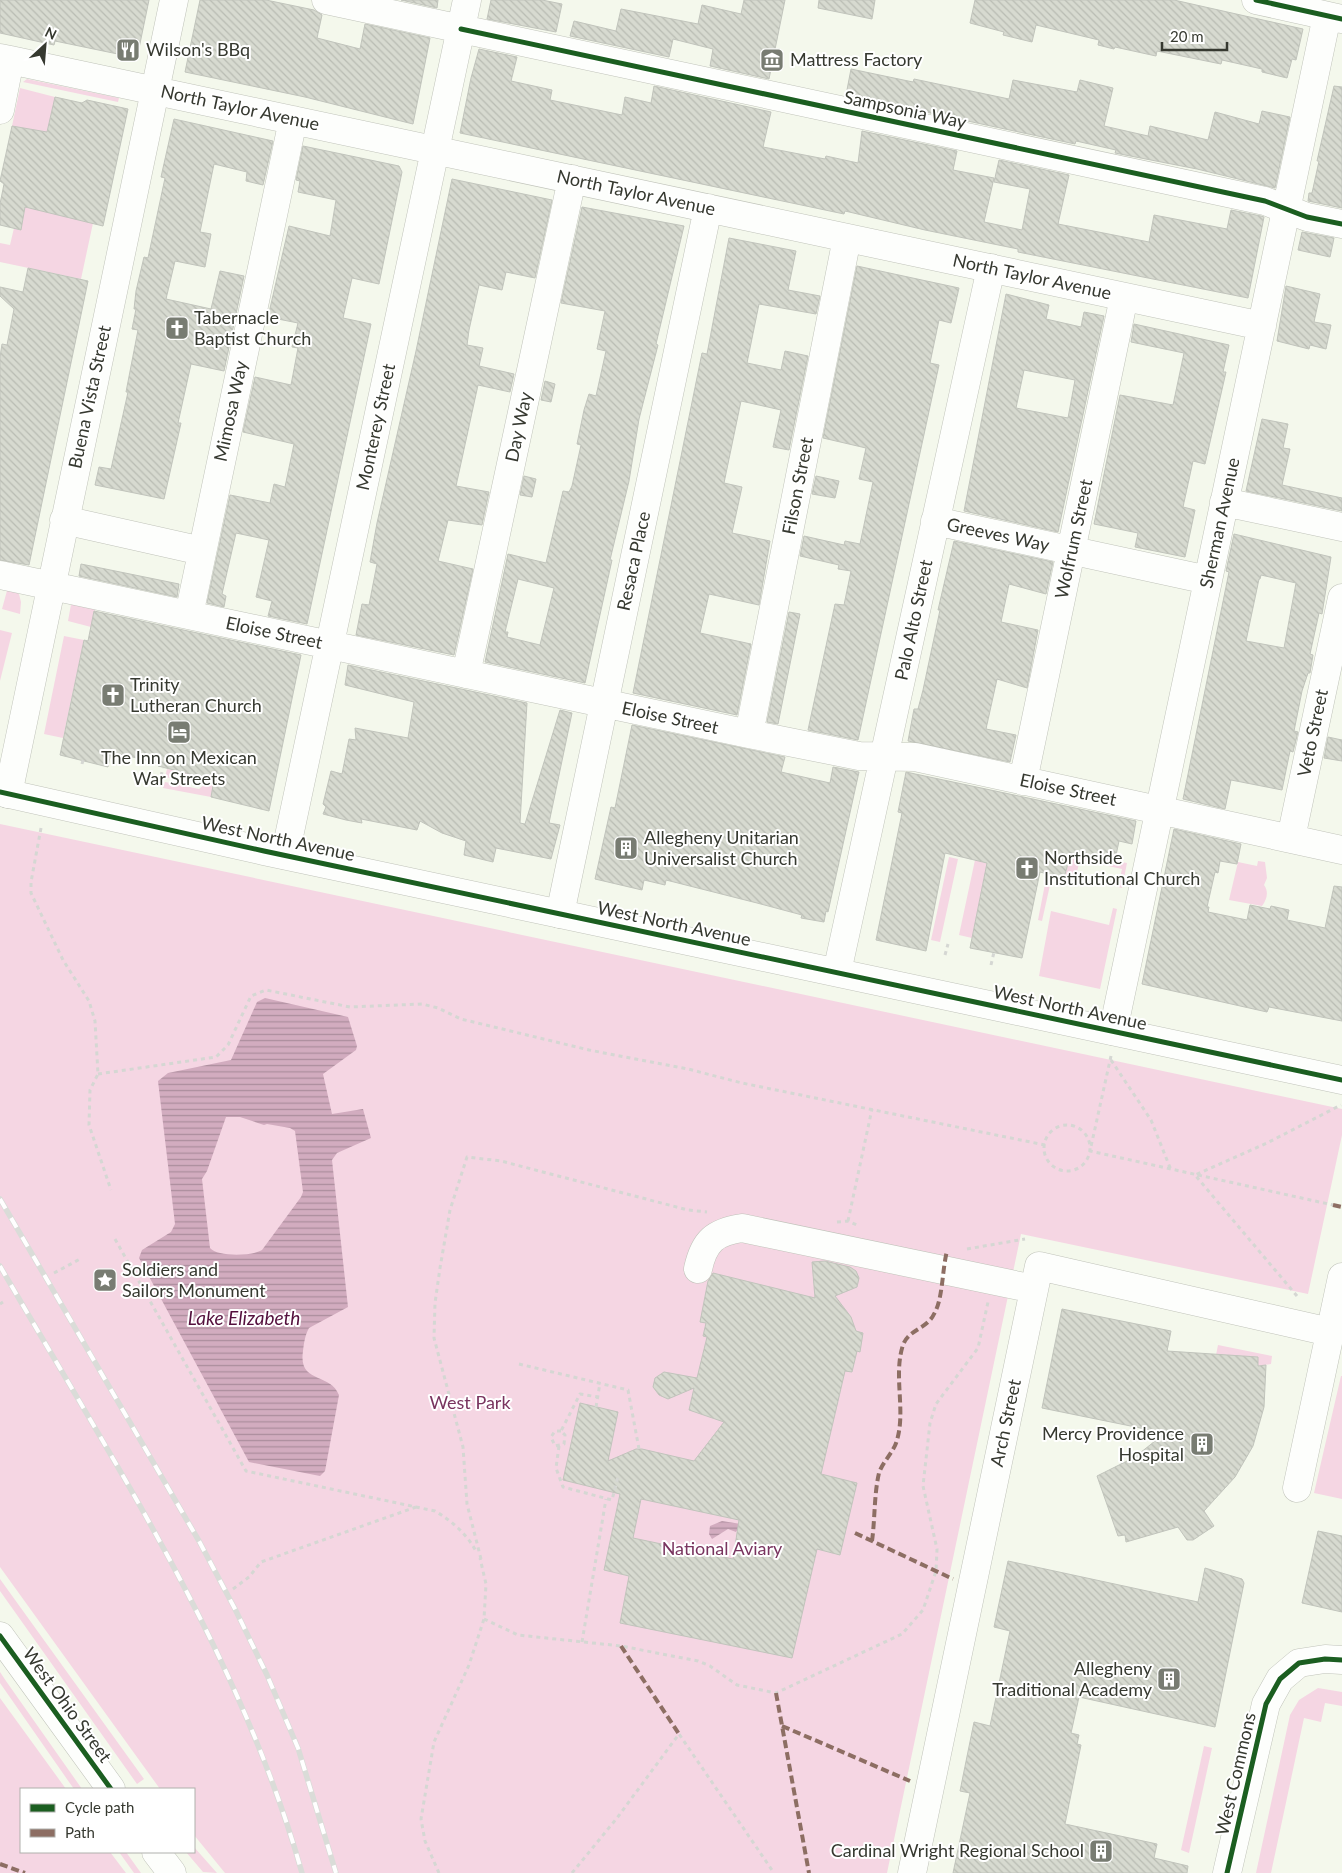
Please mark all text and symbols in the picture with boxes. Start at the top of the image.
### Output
north arrow [20,20,70,70]
scale bar [1162,20,1227,52]
text: N [42,23,59,43]
text: 20 m [1170,27,1204,45]
restaurant icon: Wilson's BBq [115,37,141,63]
place label: Wilson's BBq [146,38,250,60]
museum icon: Mattress Factory [759,47,785,73]
place label: Mattress Factory [790,48,923,70]
street label: North Taylor Avenue [159,79,322,135]
street label: Sampsonia Way [842,85,969,133]
street label: North Taylor Avenue [555,164,718,220]
street label: North Taylor Avenue [951,248,1114,304]
place label: Tabernacle Baptist Church [194,306,311,349]
church icon: Tabernacle Baptist Church [164,315,190,341]
street label: Buena Vista Street [63,323,115,470]
street label: Mimosa Way [209,358,252,463]
street label: Monterey Street [351,361,399,492]
street label: Day Way [500,389,536,464]
street label: Filson Street [777,435,817,536]
street label: Sherman Avenue [1194,455,1244,590]
street label: Wolfrum Street [1050,476,1097,601]
street label: Resaca Place [612,509,654,612]
street label: Greeves Way [945,512,1052,556]
street label: Palo Alto Street [889,557,937,682]
street label: Eloise Street [224,611,325,653]
place label: Trinity Lutheran Church [130,673,262,716]
church icon: Trinity Lutheran Church [100,682,126,708]
street label: Veto Street [1292,687,1332,779]
street label: Eloise Street [620,696,721,738]
hotel icon: The Inn on Mexican War Streets [166,719,192,745]
place label: The Inn on Mexican War Streets [101,746,257,789]
street label: Eloise Street [1018,768,1119,810]
street label: West North Avenue [199,811,357,865]
place label: Allegheny Unitarian Universalist Church [644,826,799,869]
building icon: Allegheny Unitarian Universalist Church [613,835,639,861]
place label: Northside Institutional Church [1044,846,1200,889]
church icon: Northside Institutional Church [1014,855,1040,881]
street label: West North Avenue [595,896,753,950]
street label: West North Avenue [991,980,1149,1034]
place label: Soldiers and Sailors Monument [122,1258,266,1301]
place icon: Soldiers and Sailors Monument [92,1267,118,1293]
water label: Lake Elizabeth [188,1306,300,1329]
street label: Arch Street [985,1376,1025,1469]
park label: West Park [429,1391,511,1413]
place label: Mercy Providence Hospital [1042,1422,1184,1465]
building icon: Mercy Providence Hospital [1189,1431,1215,1457]
park label: National Aviary [662,1537,783,1559]
street label: West Ohio Street [19,1643,117,1767]
place label: Allegheny Traditional Academy [992,1657,1153,1700]
building icon: Allegheny Traditional Academy [1156,1666,1182,1692]
street label: West Commons [1210,1710,1260,1837]
legend [20,1788,195,1853]
text: Cycle path [65,1798,134,1816]
text: Path [65,1823,95,1841]
building icon: Cardinal Wright Regional School [1088,1838,1114,1864]
place label: Cardinal Wright Regional School [831,1839,1084,1861]

